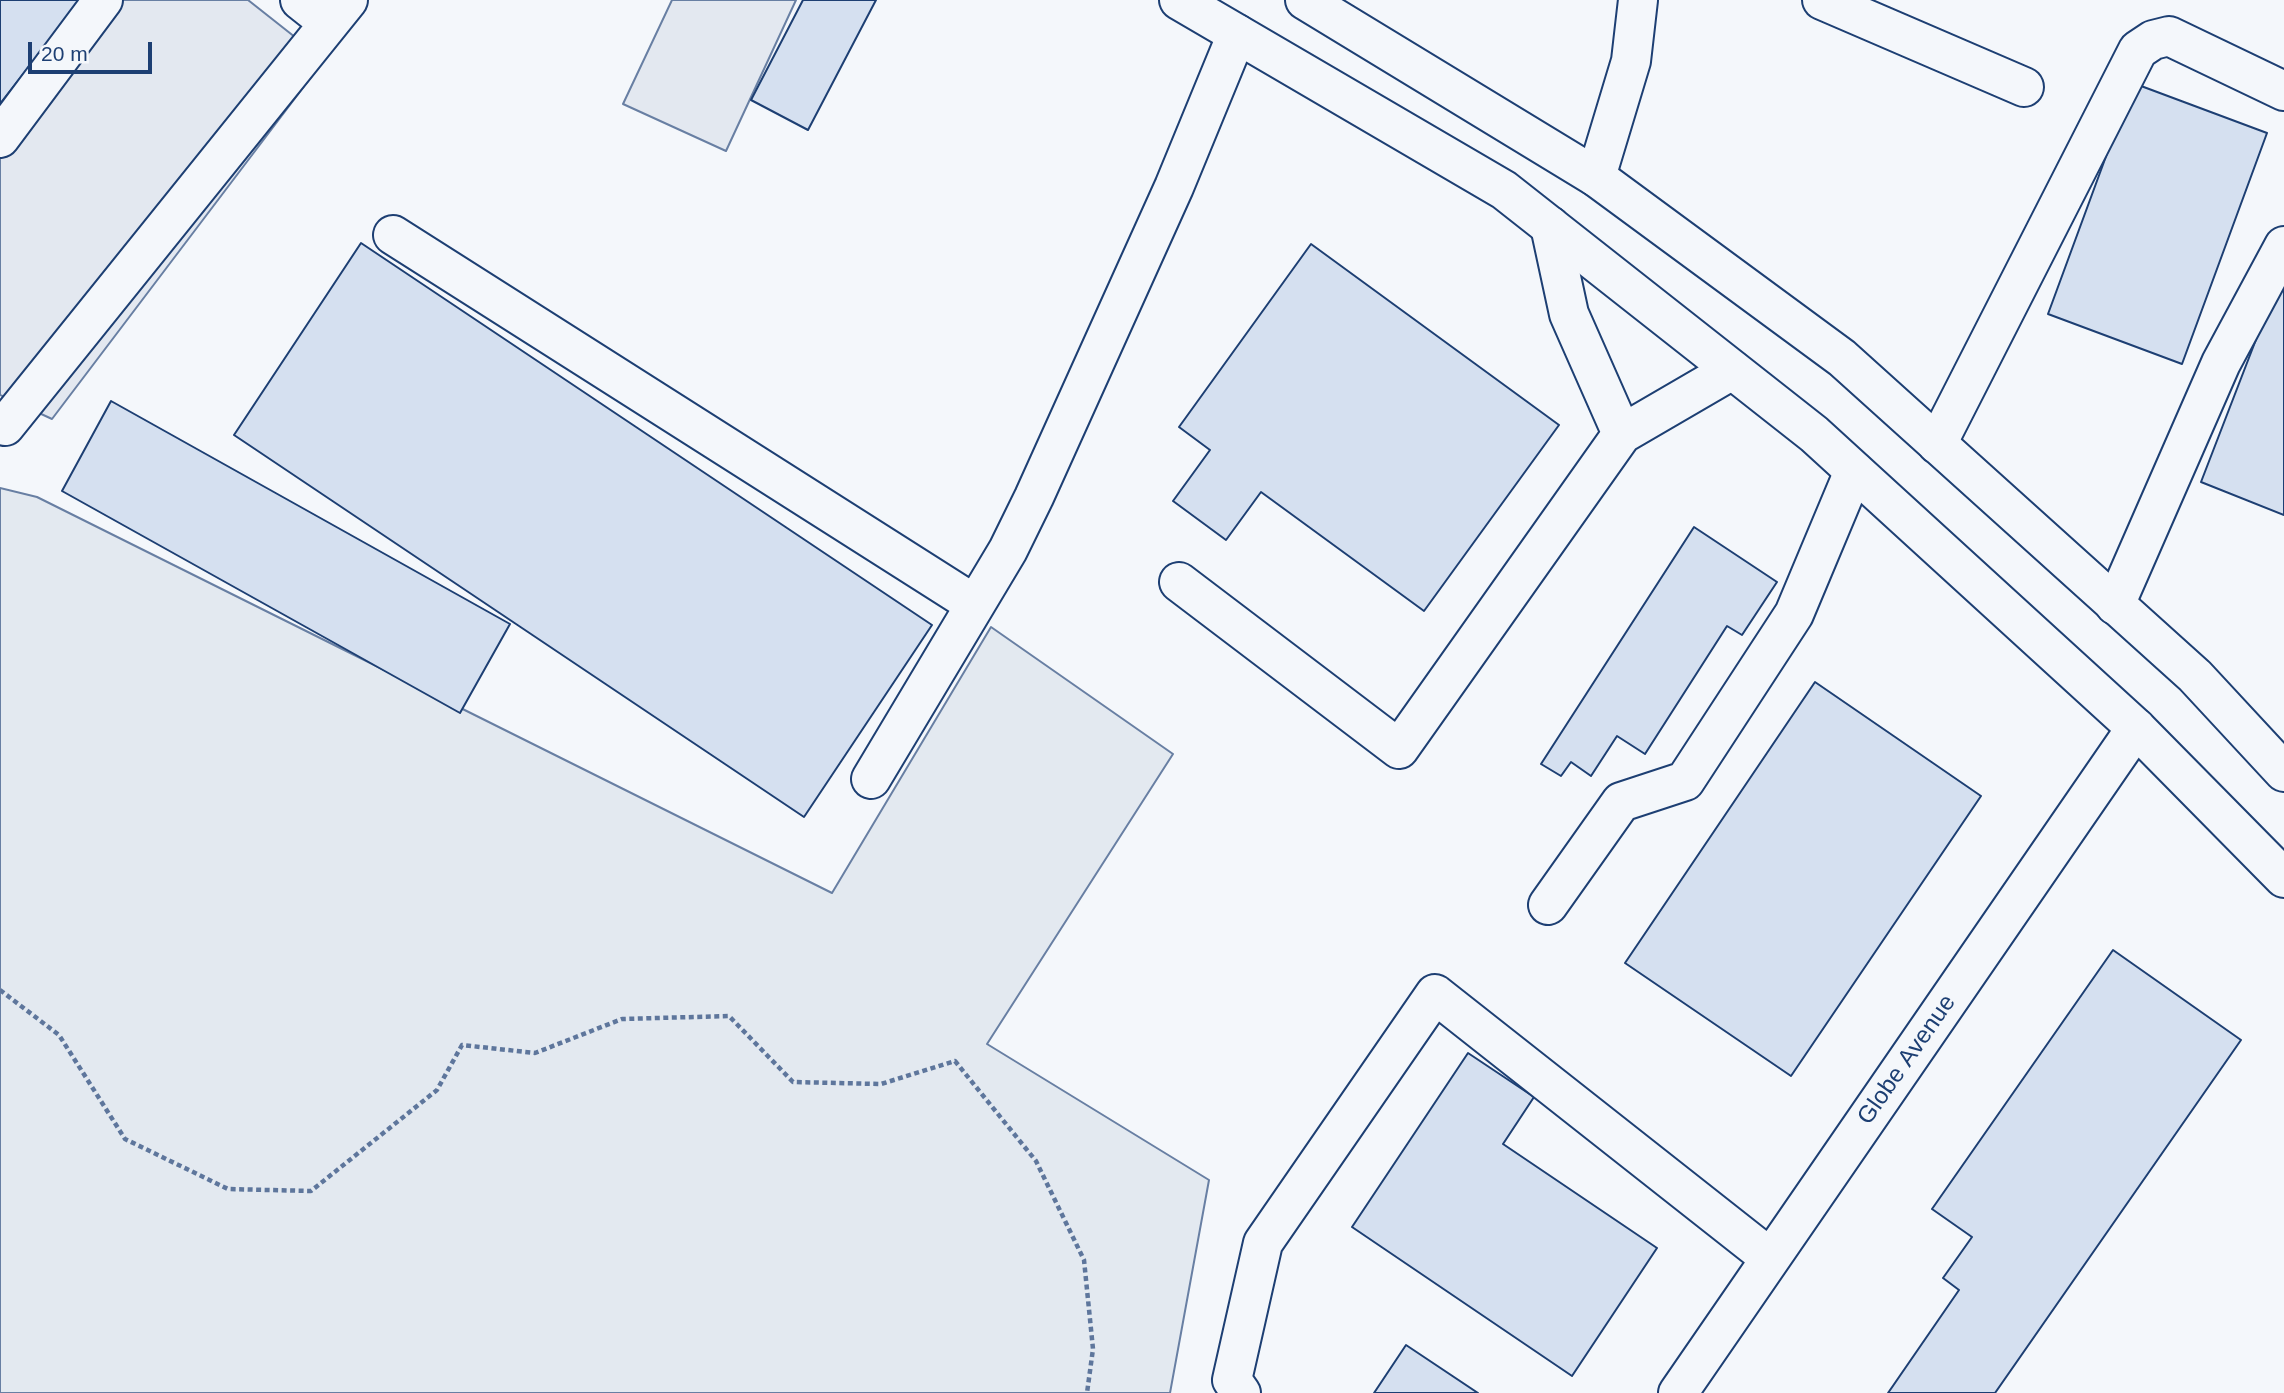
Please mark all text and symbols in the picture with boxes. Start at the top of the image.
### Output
scale bar [32,28,156,72]
text: 20 m [41,42,88,65]
street label: Globe Avenue [1852,990,1962,1130]

